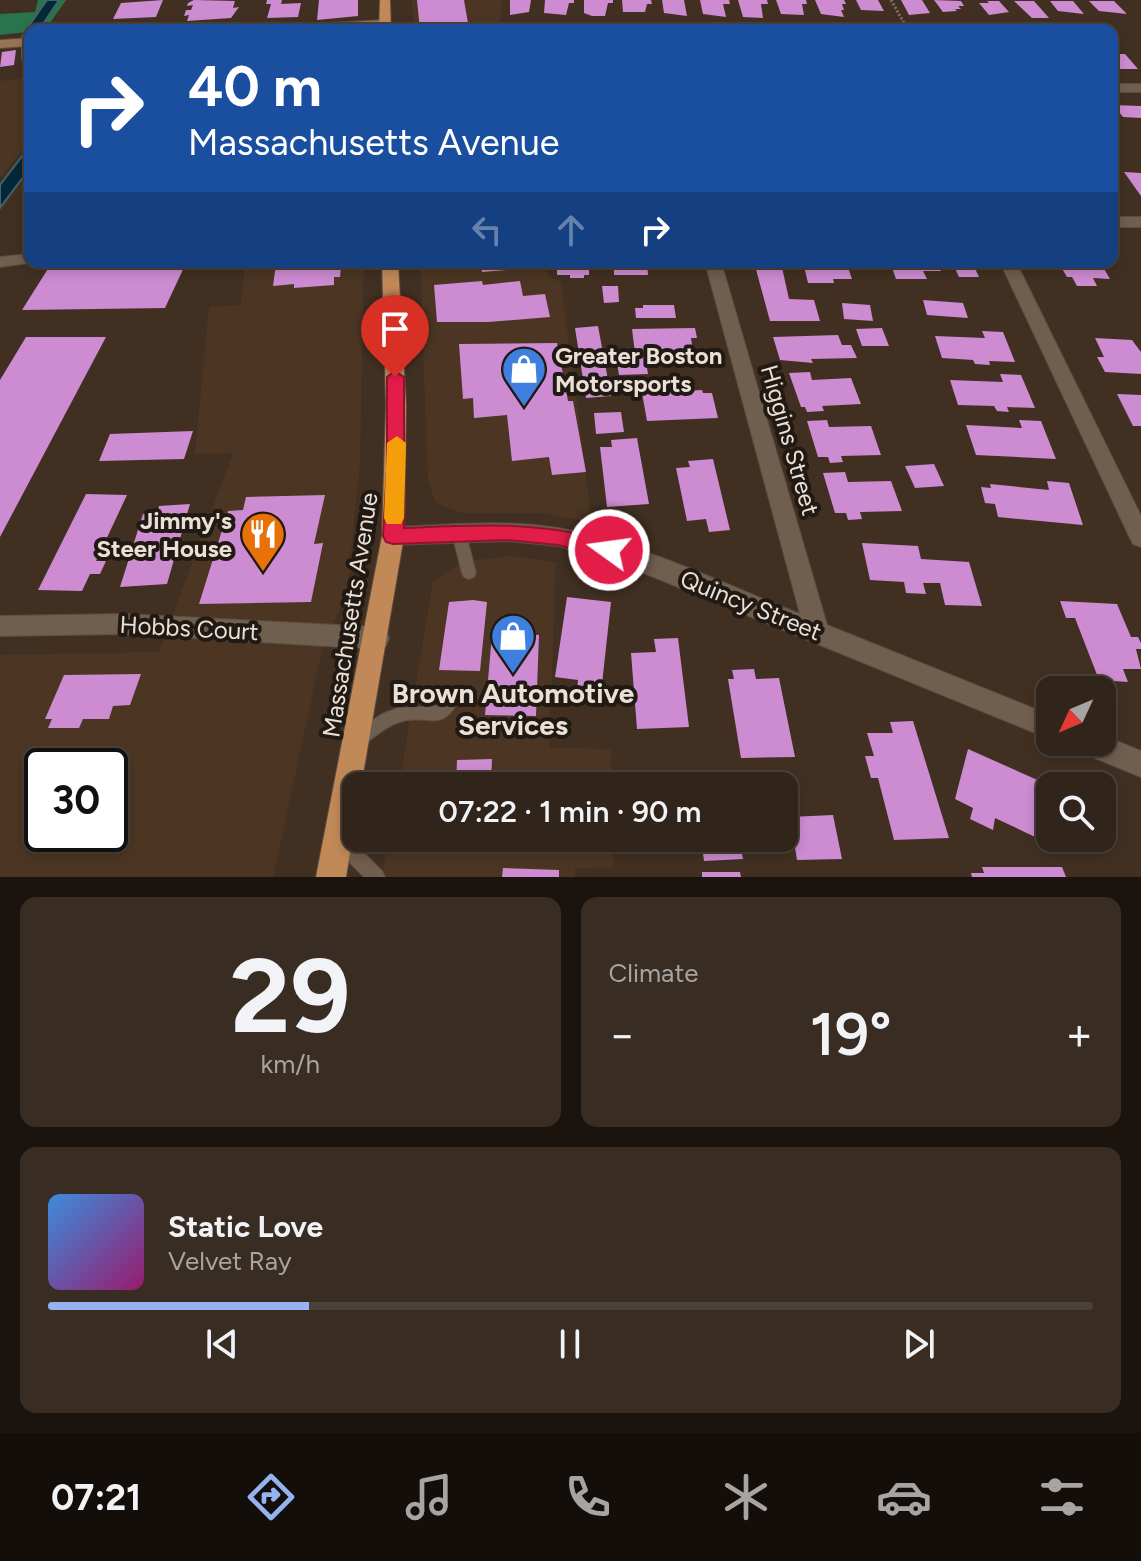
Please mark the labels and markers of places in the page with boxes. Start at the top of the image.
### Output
pin [361,295,429,377]
place label: Greater Boston Motorsports [555,341,722,398]
shop icon: Greater Boston Motorsports [500,345,548,408]
place label: Jimmy's Steer House [97,506,232,563]
restaurant icon: Jimmy's Steer House [239,510,287,573]
shop icon: Brown Automotive Services [489,612,537,675]
place label: Brown Automotive Services [392,676,634,742]

